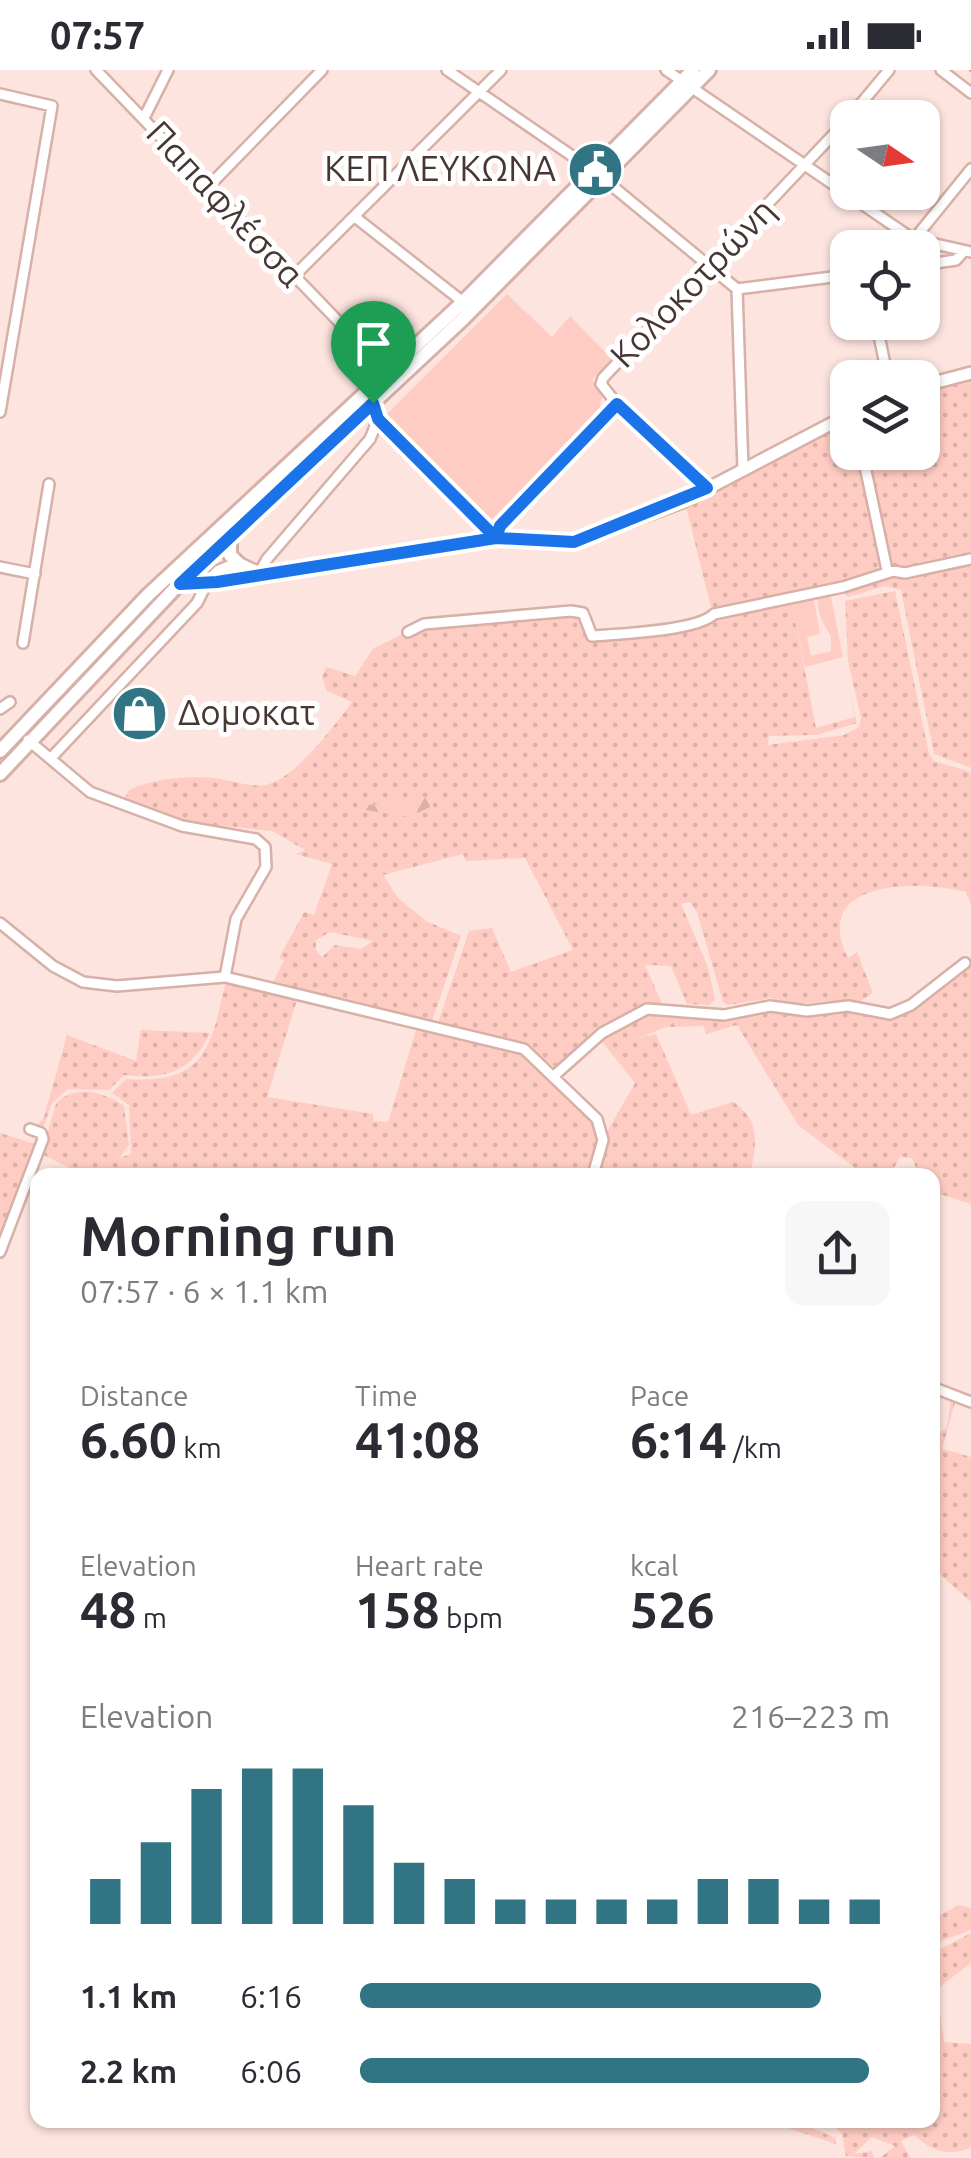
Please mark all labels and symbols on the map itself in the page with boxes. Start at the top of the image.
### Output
north arrow [830,100,940,210]
street label: Παπαφλέσσα [139,112,312,294]
public building icon: ΚΕΠ ΛΕΥΚΩΝΑ [565,139,625,199]
place label: ΚΕΠ ΛΕΥΚΩΝΑ [324,148,556,188]
street label: Κολοκοτρώνη [602,190,783,375]
pin [331,301,416,404]
shop icon: Δομοκατ [109,683,169,743]
place label: Δομοκατ [178,692,315,732]

